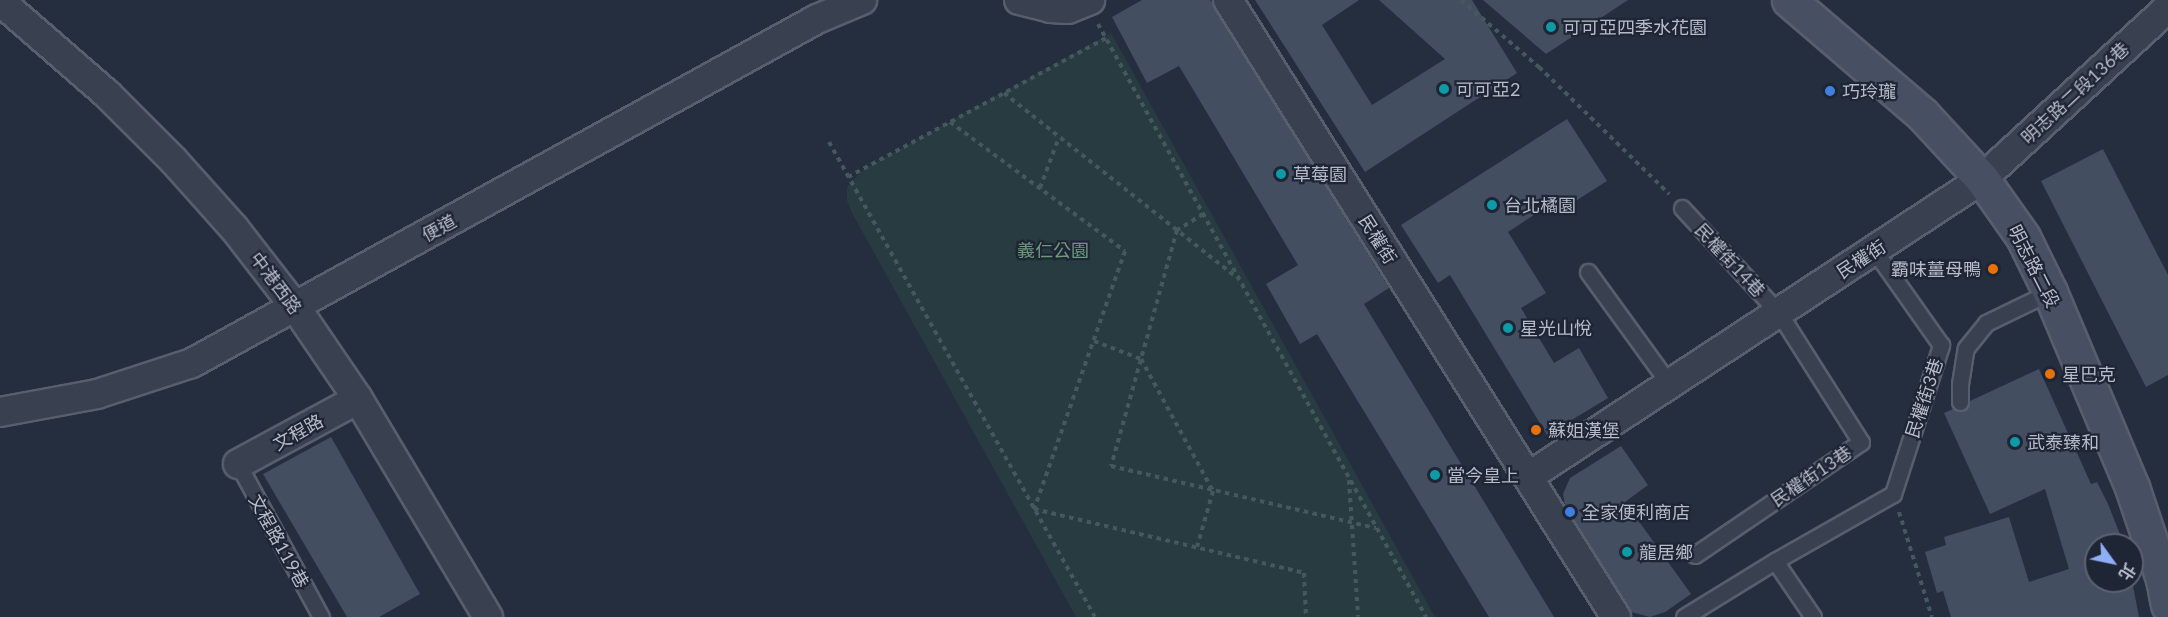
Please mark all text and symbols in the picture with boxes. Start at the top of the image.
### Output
place label: 可可亞四季水花園 [1563,16,1707,38]
marker: 可可亞四季水花園 [1544,20,1558,34]
street label: 明志路二段136巷 [2017,38,2133,148]
place label: 可可亞2 [1456,78,1520,100]
place label: 巧玲瓏 [1842,80,1896,102]
marker: 可可亞2 [1437,82,1451,96]
marker: 巧玲瓏 [1823,84,1837,98]
place label: 草莓園 [1293,163,1347,185]
marker: 草莓園 [1274,167,1288,181]
place label: 台北橘園 [1504,194,1576,216]
marker: 台北橘園 [1485,198,1499,212]
street label: 便道 [418,210,460,246]
street label: 民權街 [1355,210,1401,268]
street label: 民權街14巷 [1690,219,1770,301]
street label: 明志路二段 [2004,221,2064,311]
street label: 民權街 [1832,235,1890,283]
park label: 義仁公園 [1017,239,1089,261]
street label: 中港西路 [246,248,306,318]
place label: 霸味薑母鴨 [1891,258,1981,280]
marker: 霸味薑母鴨 [1986,262,2000,276]
place label: 星光山悅 [1520,317,1592,339]
marker: 星光山悅 [1501,321,1515,335]
street label: 民權街3巷 [1901,355,1947,441]
place label: 星巴克 [2062,363,2116,385]
marker: 星巴克 [2043,367,2057,381]
street label: 文程路 [269,409,327,455]
place label: 蘇姐漢堡 [1548,419,1620,441]
marker: 蘇姐漢堡 [1529,423,1543,437]
place label: 武泰臻和 [2027,431,2099,453]
marker: 武泰臻和 [2008,435,2022,449]
street label: 民權街13巷 [1766,441,1856,511]
place label: 當今皇上 [1447,464,1519,486]
marker: 當今皇上 [1428,468,1442,482]
street label: 文程路119巷 [245,491,313,591]
place label: 全家便利商店 [1582,501,1690,523]
marker: 全家便利商店 [1563,505,1577,519]
north arrow [2084,533,2144,593]
place label: 龍居鄉 [1639,541,1693,563]
marker: 龍居鄉 [1620,545,1634,559]
text: 北 [2116,560,2140,584]

